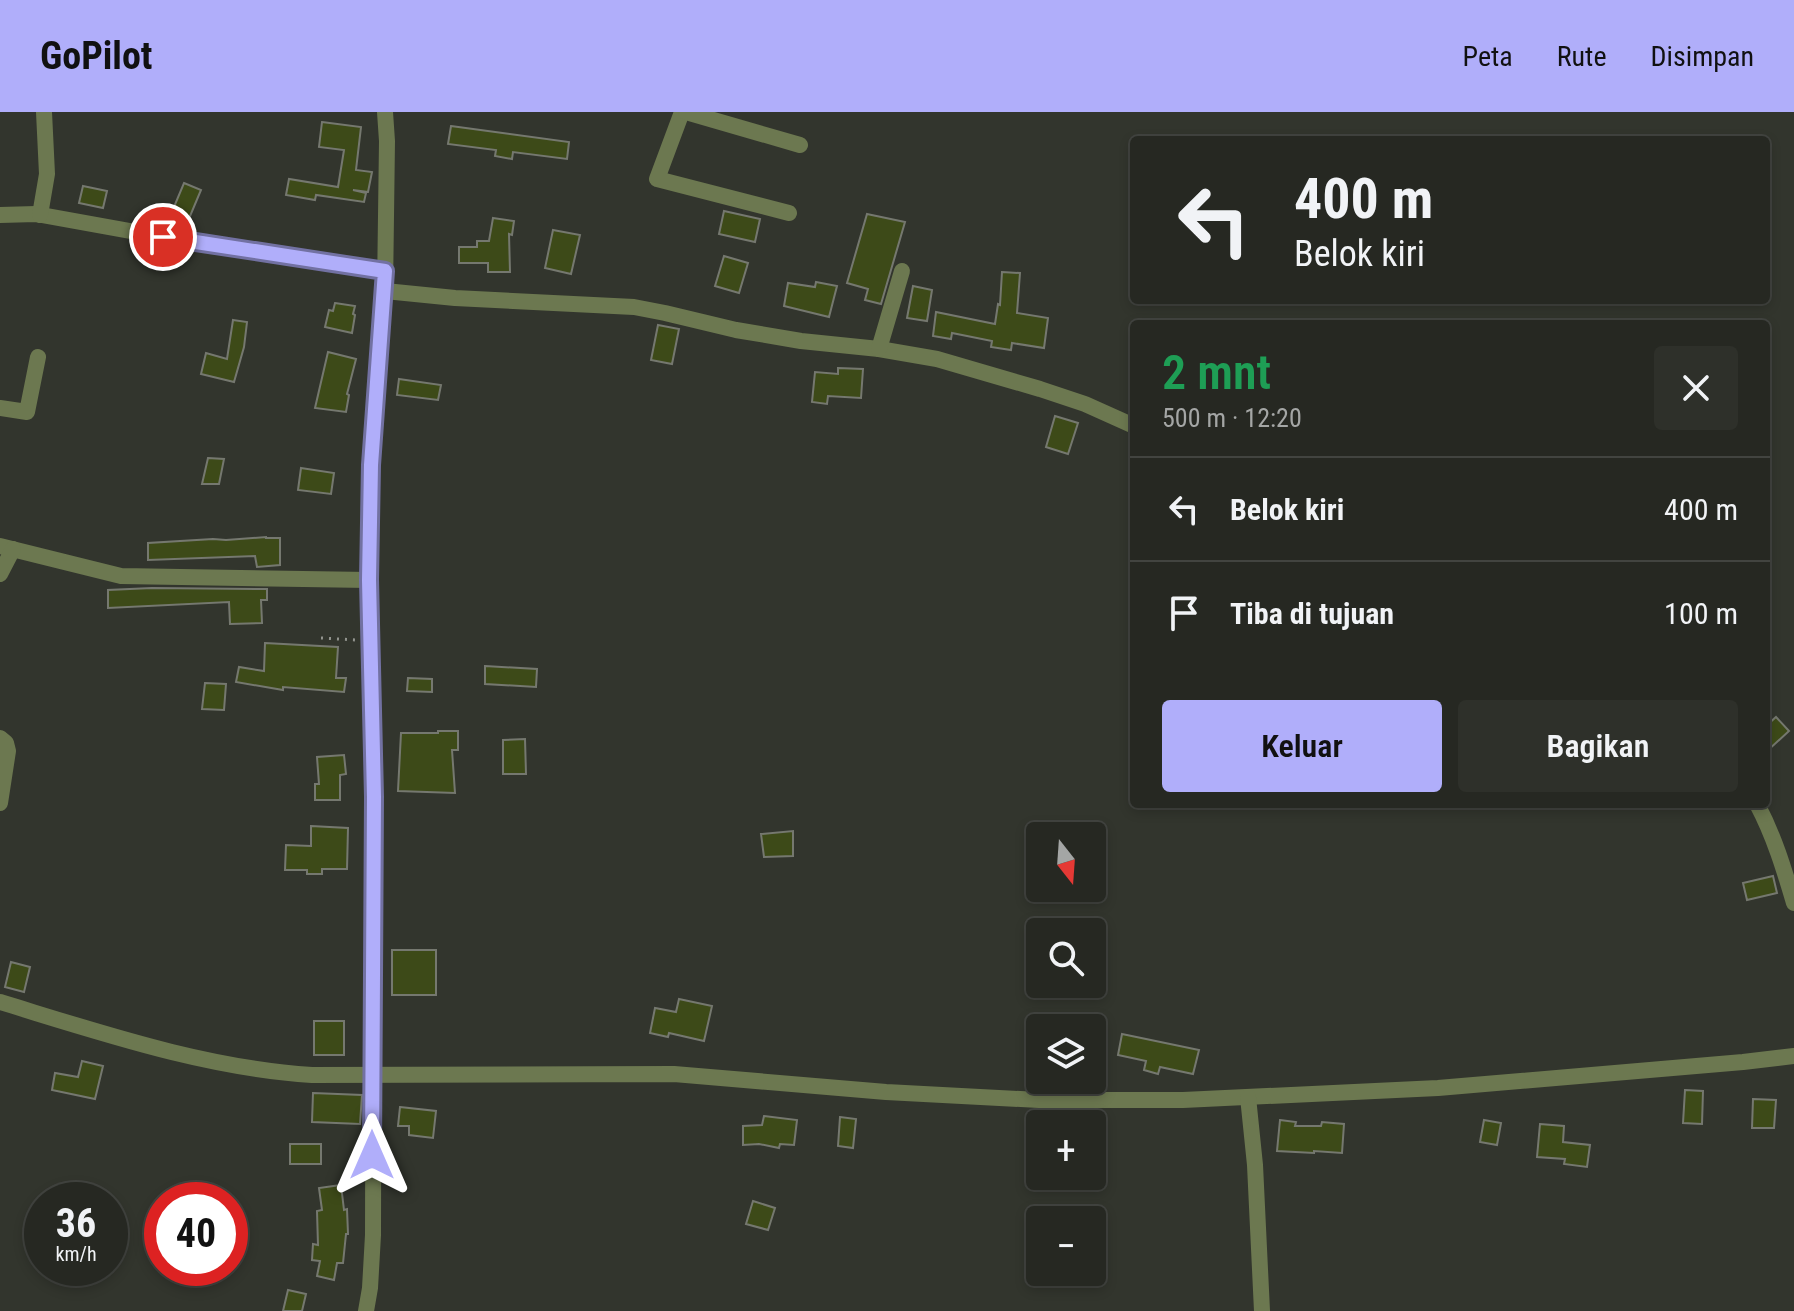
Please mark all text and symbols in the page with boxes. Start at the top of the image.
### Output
text: GoPilot [40,34,152,78]
text: Peta [1463,40,1513,73]
text: Rute [1557,40,1607,73]
text: Disimpan [1651,40,1754,73]
text: 400 m [1294,166,1433,232]
icon: left [1162,168,1266,272]
pin [129,203,197,271]
icon: arrive [141,215,185,259]
text: Belok kiri [1294,233,1425,275]
text: 2 mnt [1162,344,1271,401]
button: close [1654,346,1738,430]
text: 500 m · 12:20 [1162,403,1302,433]
icon: left [1162,487,1206,531]
text: Belok kiri [1230,492,1344,527]
text: 400 m [1664,492,1738,527]
icon: arrive [1162,591,1206,635]
text: Tiba di tujuan [1230,596,1394,631]
text: 100 m [1664,596,1738,631]
button: Keluar [1162,700,1442,792]
button: Bagikan [1458,700,1738,792]
north arrow [1026,822,1106,902]
map controls [1026,822,1106,1286]
button: search [1026,918,1106,998]
button: layers [1026,1014,1106,1094]
button: + [1026,1110,1106,1190]
position arrow [330,1113,414,1197]
speed limit sign: 40 [144,1182,248,1286]
text: 36 [56,1200,96,1247]
button: − [1026,1206,1106,1286]
text: km/h [55,1242,97,1266]

